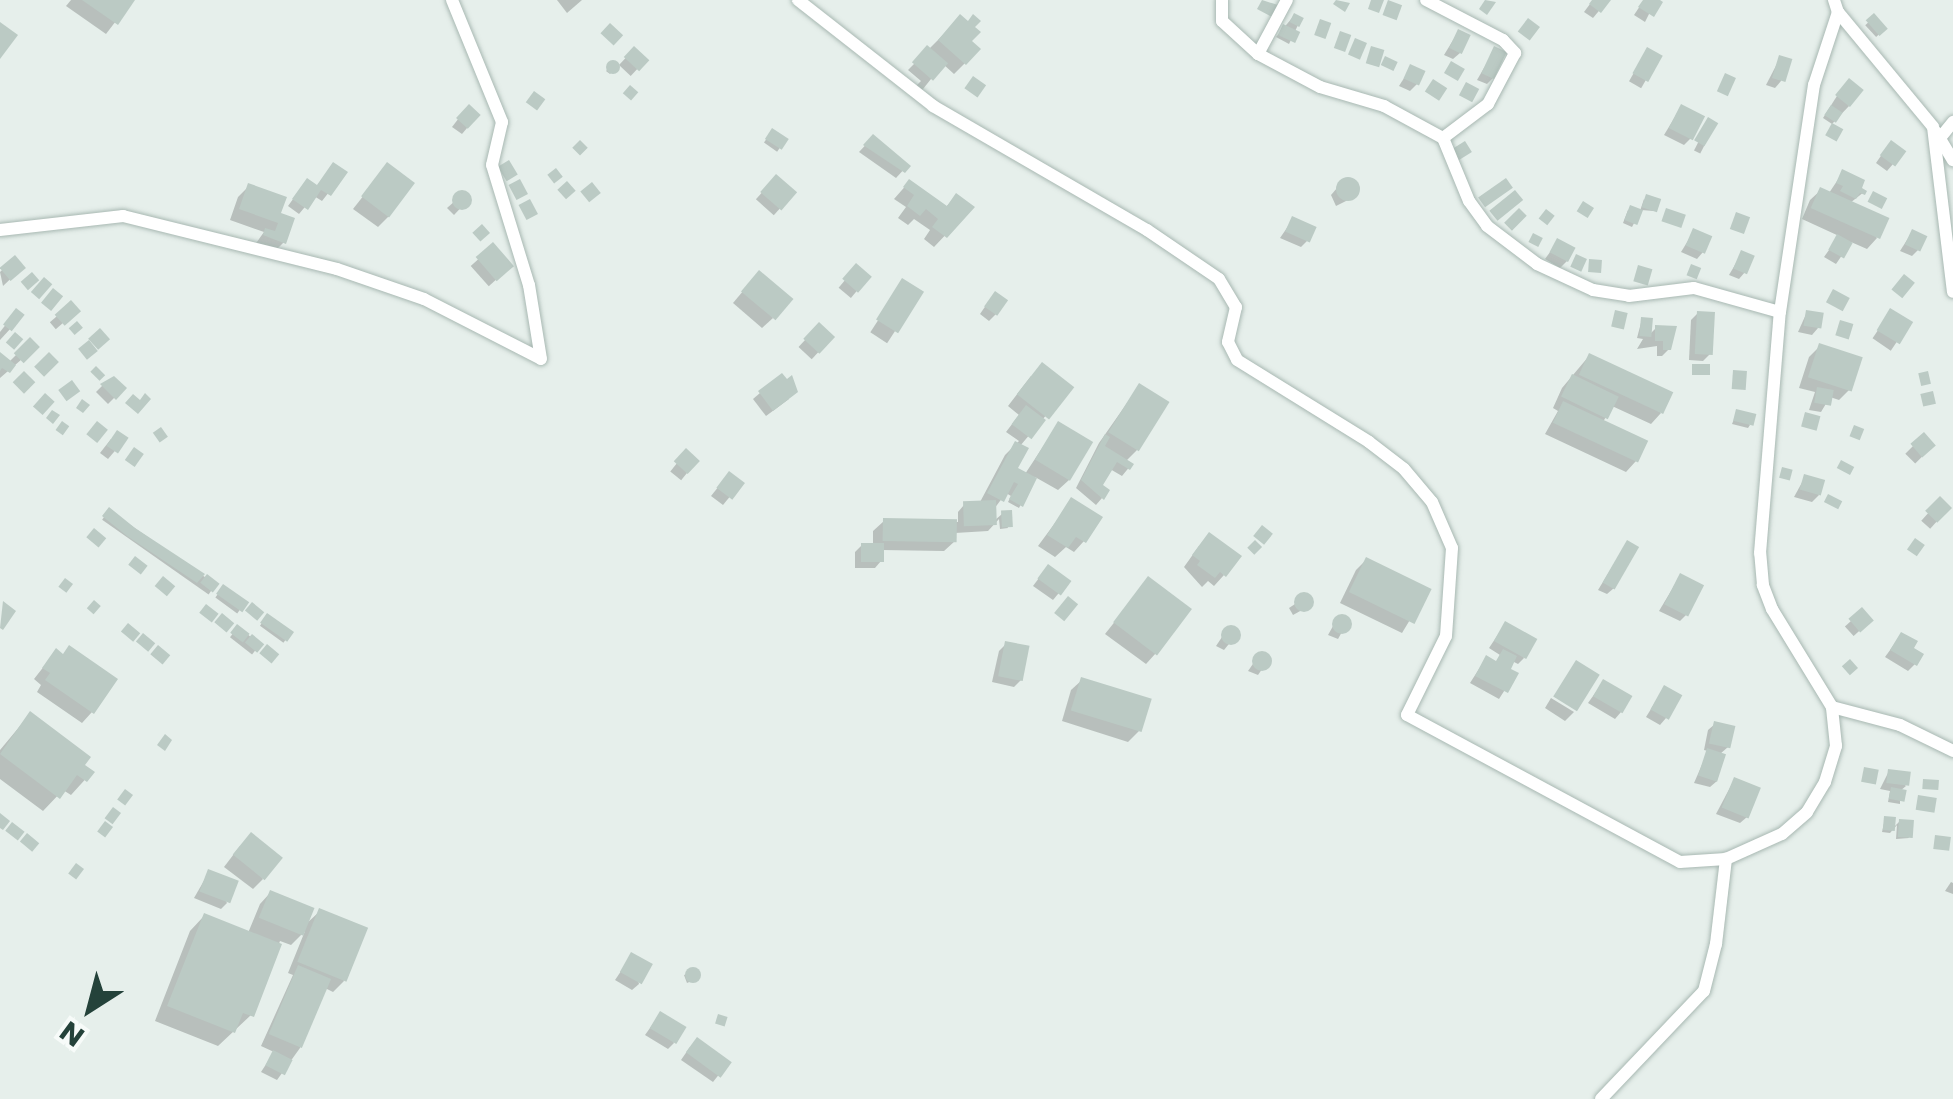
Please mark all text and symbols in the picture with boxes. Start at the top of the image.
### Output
north arrow [40,959,140,1059]
text: N [52,1012,92,1056]

